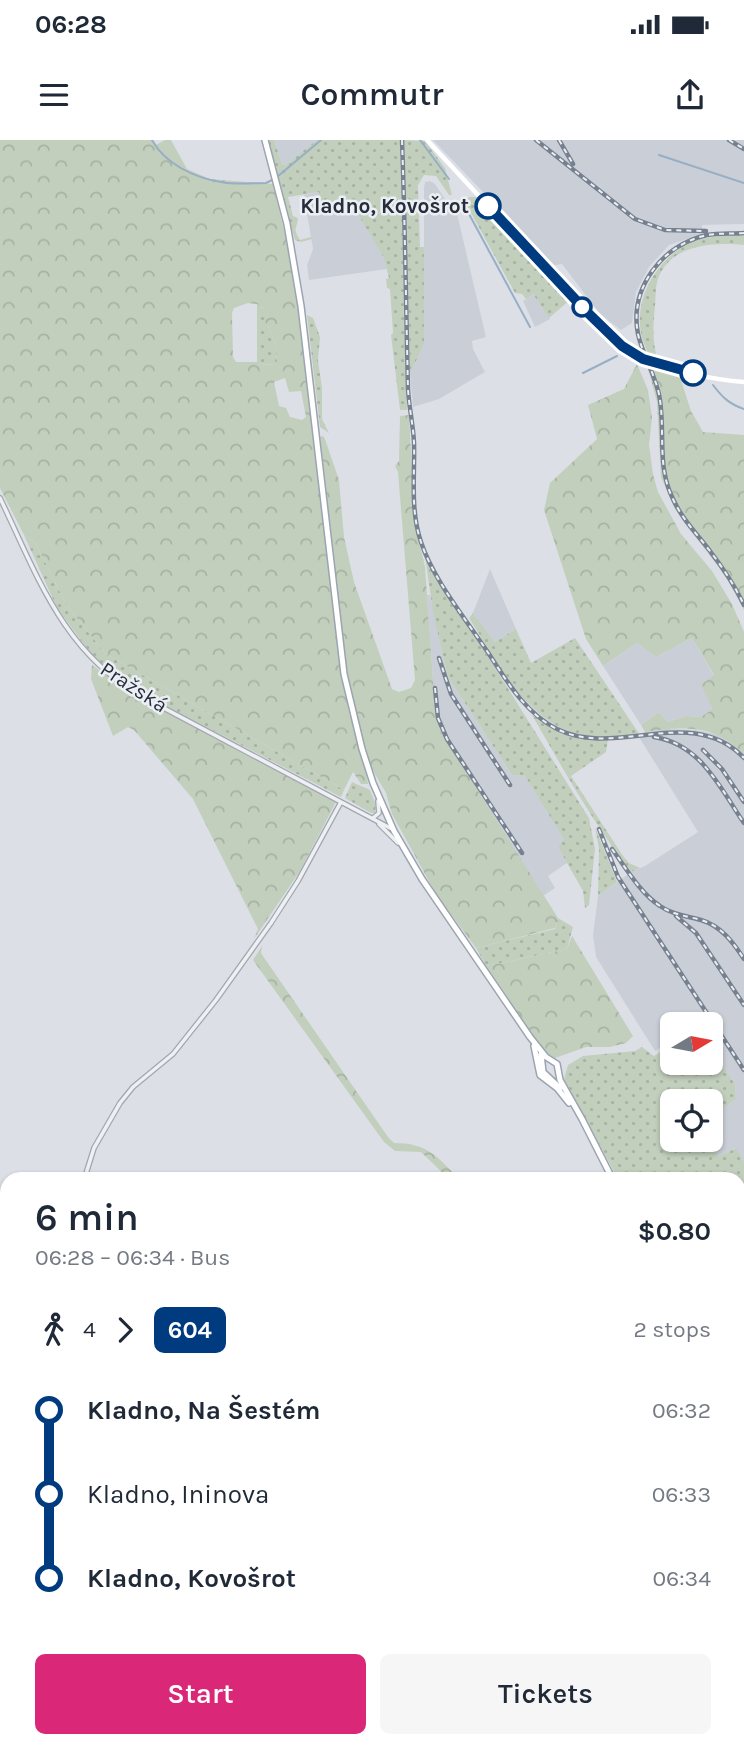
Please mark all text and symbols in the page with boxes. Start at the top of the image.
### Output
text: 06:28 [35,9,107,40]
icon: menu [35,76,73,114]
text: Commutr [300,76,444,113]
icon: share [671,76,709,114]
marker: Kladno, Kovošrot [475,193,501,219]
place label: Kladno, Kovošrot [300,194,469,218]
unlabelled marker [572,297,592,317]
unlabelled marker [680,360,706,386]
street label: Pražská [96,656,172,718]
north arrow [660,1012,723,1074]
map controls [660,1012,723,1152]
button: locate [660,1089,723,1152]
text: 6 min [35,1195,139,1240]
text: $0.80 [638,1216,711,1247]
text: 06:28 – 06:34 · Bus [35,1244,230,1271]
icon: walk [35,1311,73,1349]
icon: forward [106,1311,144,1349]
text: 4 [83,1316,96,1343]
text: 604 [168,1316,212,1344]
text: 2 stops [633,1316,711,1343]
text: Kladno, Na Šestém [87,1395,320,1426]
text: 06:32 [652,1397,711,1424]
text: Kladno, Ininova [87,1479,269,1510]
text: 06:33 [652,1481,711,1508]
text: Kladno, Kovošrot [87,1563,296,1594]
text: 06:34 [652,1565,711,1592]
button: Start [35,1654,366,1734]
button: Tickets [380,1654,711,1734]

